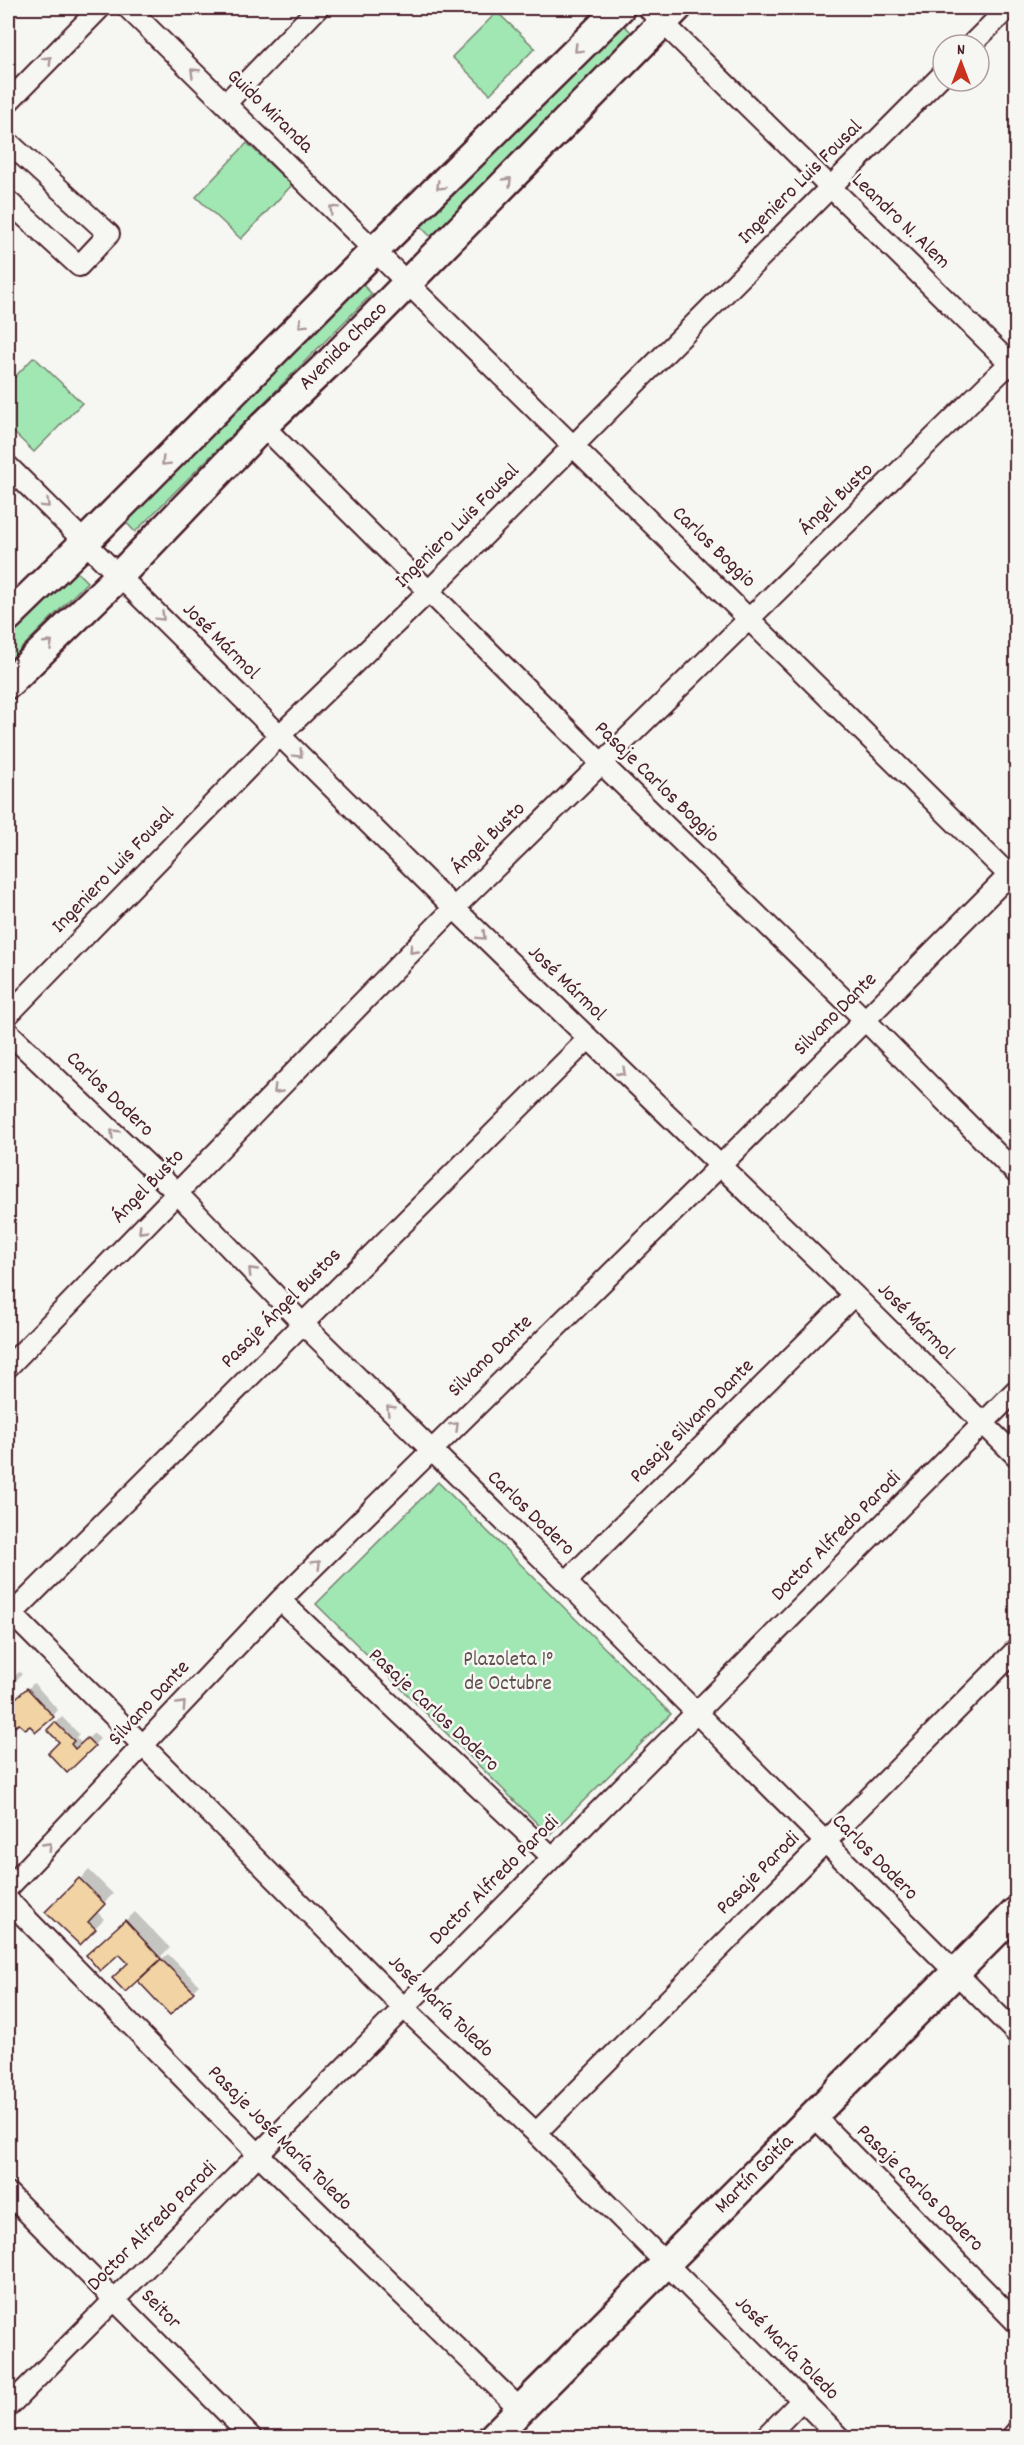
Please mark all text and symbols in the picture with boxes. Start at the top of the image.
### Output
north arrow [931,33,991,93]
text: N [957,39,965,62]
one-way arrow [575,41,586,52]
one-way arrow [41,56,52,67]
street label: Guido Miranda [219,63,320,162]
one-way arrow [191,69,202,80]
street label: Ingeniero Luis Fousal [732,114,870,252]
street label: Leandro N. Alem [844,167,956,277]
one-way arrow [501,177,512,187]
one-way arrow [436,178,447,189]
one-way arrow [330,205,341,216]
street label: Avenida Chaco [293,296,395,398]
one-way arrow [298,316,309,327]
one-way arrow [161,455,172,466]
street label: Ángel Busto [793,457,881,543]
street label: Ingeniero Luis Fousal [389,458,527,596]
one-way arrow [40,497,50,508]
street label: Carlos Boggio [664,500,762,596]
street label: José Mármol [174,596,266,688]
one-way arrow [153,609,164,620]
one-way arrow [42,640,53,651]
street label: Pasaje Carlos Boggio [586,715,726,851]
one-way arrow [292,747,303,758]
street label: Ángel Busto [445,796,533,882]
street label: Ingeniero Luis Fousal [46,801,182,941]
one-way arrow [475,928,486,939]
street label: José Mármol [520,939,612,1029]
one-way arrow [409,943,420,953]
street label: Silvano Dante [787,966,885,1064]
street label: Carlos Dodero [58,1045,160,1145]
one-way arrow [616,1065,626,1076]
one-way arrow [274,1083,285,1094]
one-way arrow [110,1129,120,1140]
street label: Ángel Busto [106,1143,192,1231]
one-way arrow [138,1222,149,1233]
street label: Pasaje Ángel Bustos [215,1242,349,1376]
one-way arrow [248,1267,259,1277]
street label: José Mármol [869,1276,961,1368]
street label: Silvano Dante [442,1309,540,1405]
street label: Pasaje Silvano Dante [624,1353,762,1491]
one-way arrow [386,1405,397,1416]
one-way arrow [448,1423,459,1434]
street label: Carlos Dodero [479,1464,581,1564]
street label: Doctor Alfredo Parodi [765,1465,909,1609]
one-way arrow [309,1560,320,1571]
street label: Pasaje Carlos Dodero [361,1642,505,1780]
park label: Plazoleta 1° de Octubre [463,1646,553,1700]
street label: Silvano Dante [102,1654,198,1754]
one-way arrow [175,1701,186,1711]
street label: Carlos Dodero [824,1808,924,1908]
street label: Doctor Alfredo Parodi [423,1809,567,1953]
street label: Pasaje Parodi [710,1825,808,1923]
one-way arrow [41,1843,52,1853]
street label: José María Toledo [380,1948,500,2066]
street label: Pasaje José María Toledo [199,2059,359,2219]
street label: Pasaje Carlos Dodero [848,2118,990,2260]
street label: Martín Goitía [709,2128,802,2221]
street label: Doctor Alfredo Parodi [81,2155,225,2299]
street label: Seitor [133,2283,187,2337]
street label: José María Toledo [727,2290,845,2408]

